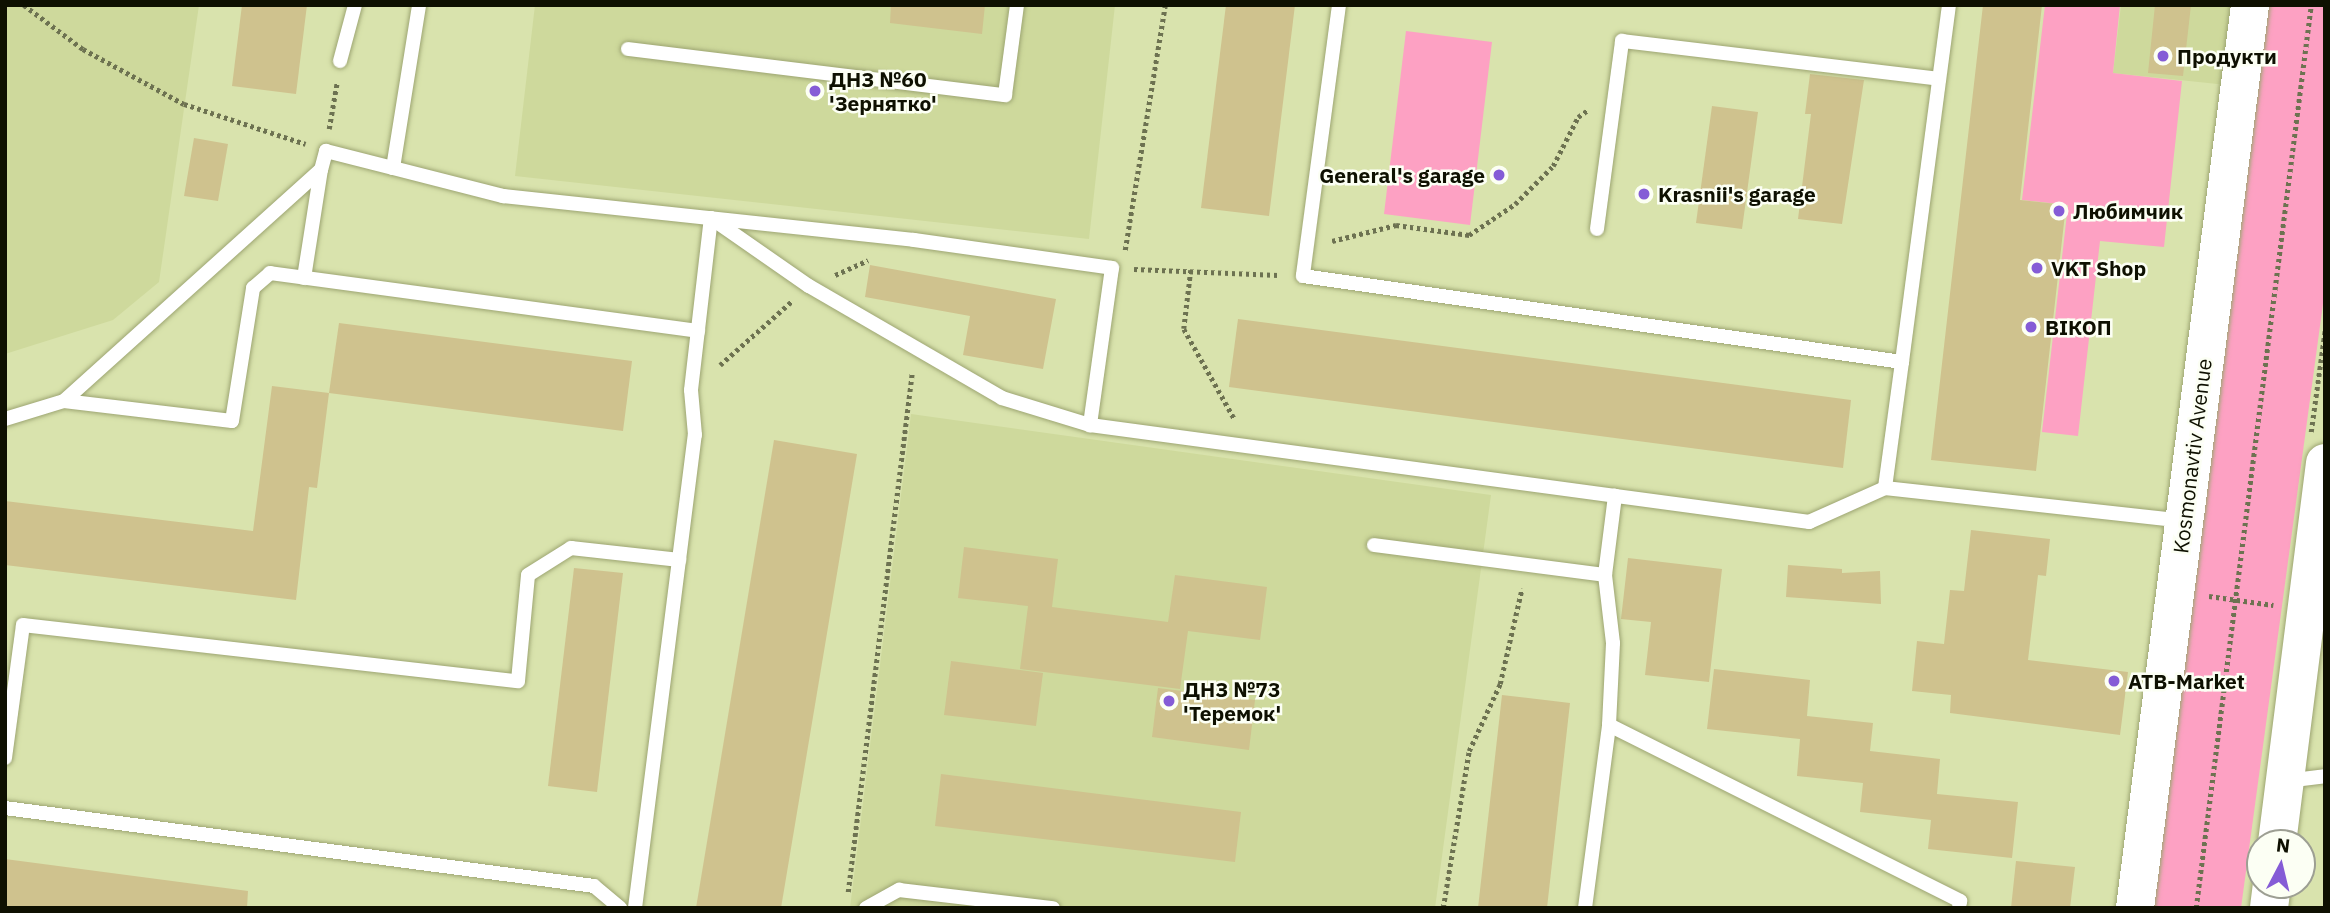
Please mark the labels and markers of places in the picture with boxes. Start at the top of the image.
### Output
place label: Продукти [2177,43,2277,69]
marker: Продукти [2155,48,2171,64]
place label: ДНЗ №60 'Зернятко' [829,66,937,116]
marker: ДНЗ №60 'Зернятко' [807,83,823,99]
place label: General's garage [1319,162,1485,188]
marker: General's garage [1491,167,1507,183]
place label: Krasnii's garage [1658,181,1816,207]
marker: Krasnii's garage [1636,186,1652,202]
place label: Любимчик [2073,198,2183,224]
marker: Любимчик [2051,203,2067,219]
place label: VKT Shop [2051,255,2146,281]
marker: VKT Shop [2029,260,2045,276]
place label: ВІКОП [2045,314,2112,340]
marker: ВІКОП [2023,319,2039,335]
place label: ATB-Market [2128,668,2245,694]
marker: ATB-Market [2106,673,2122,689]
place label: ДНЗ №73 'Теремок' [1183,676,1281,726]
marker: ДНЗ №73 'Теремок' [1161,693,1177,709]

